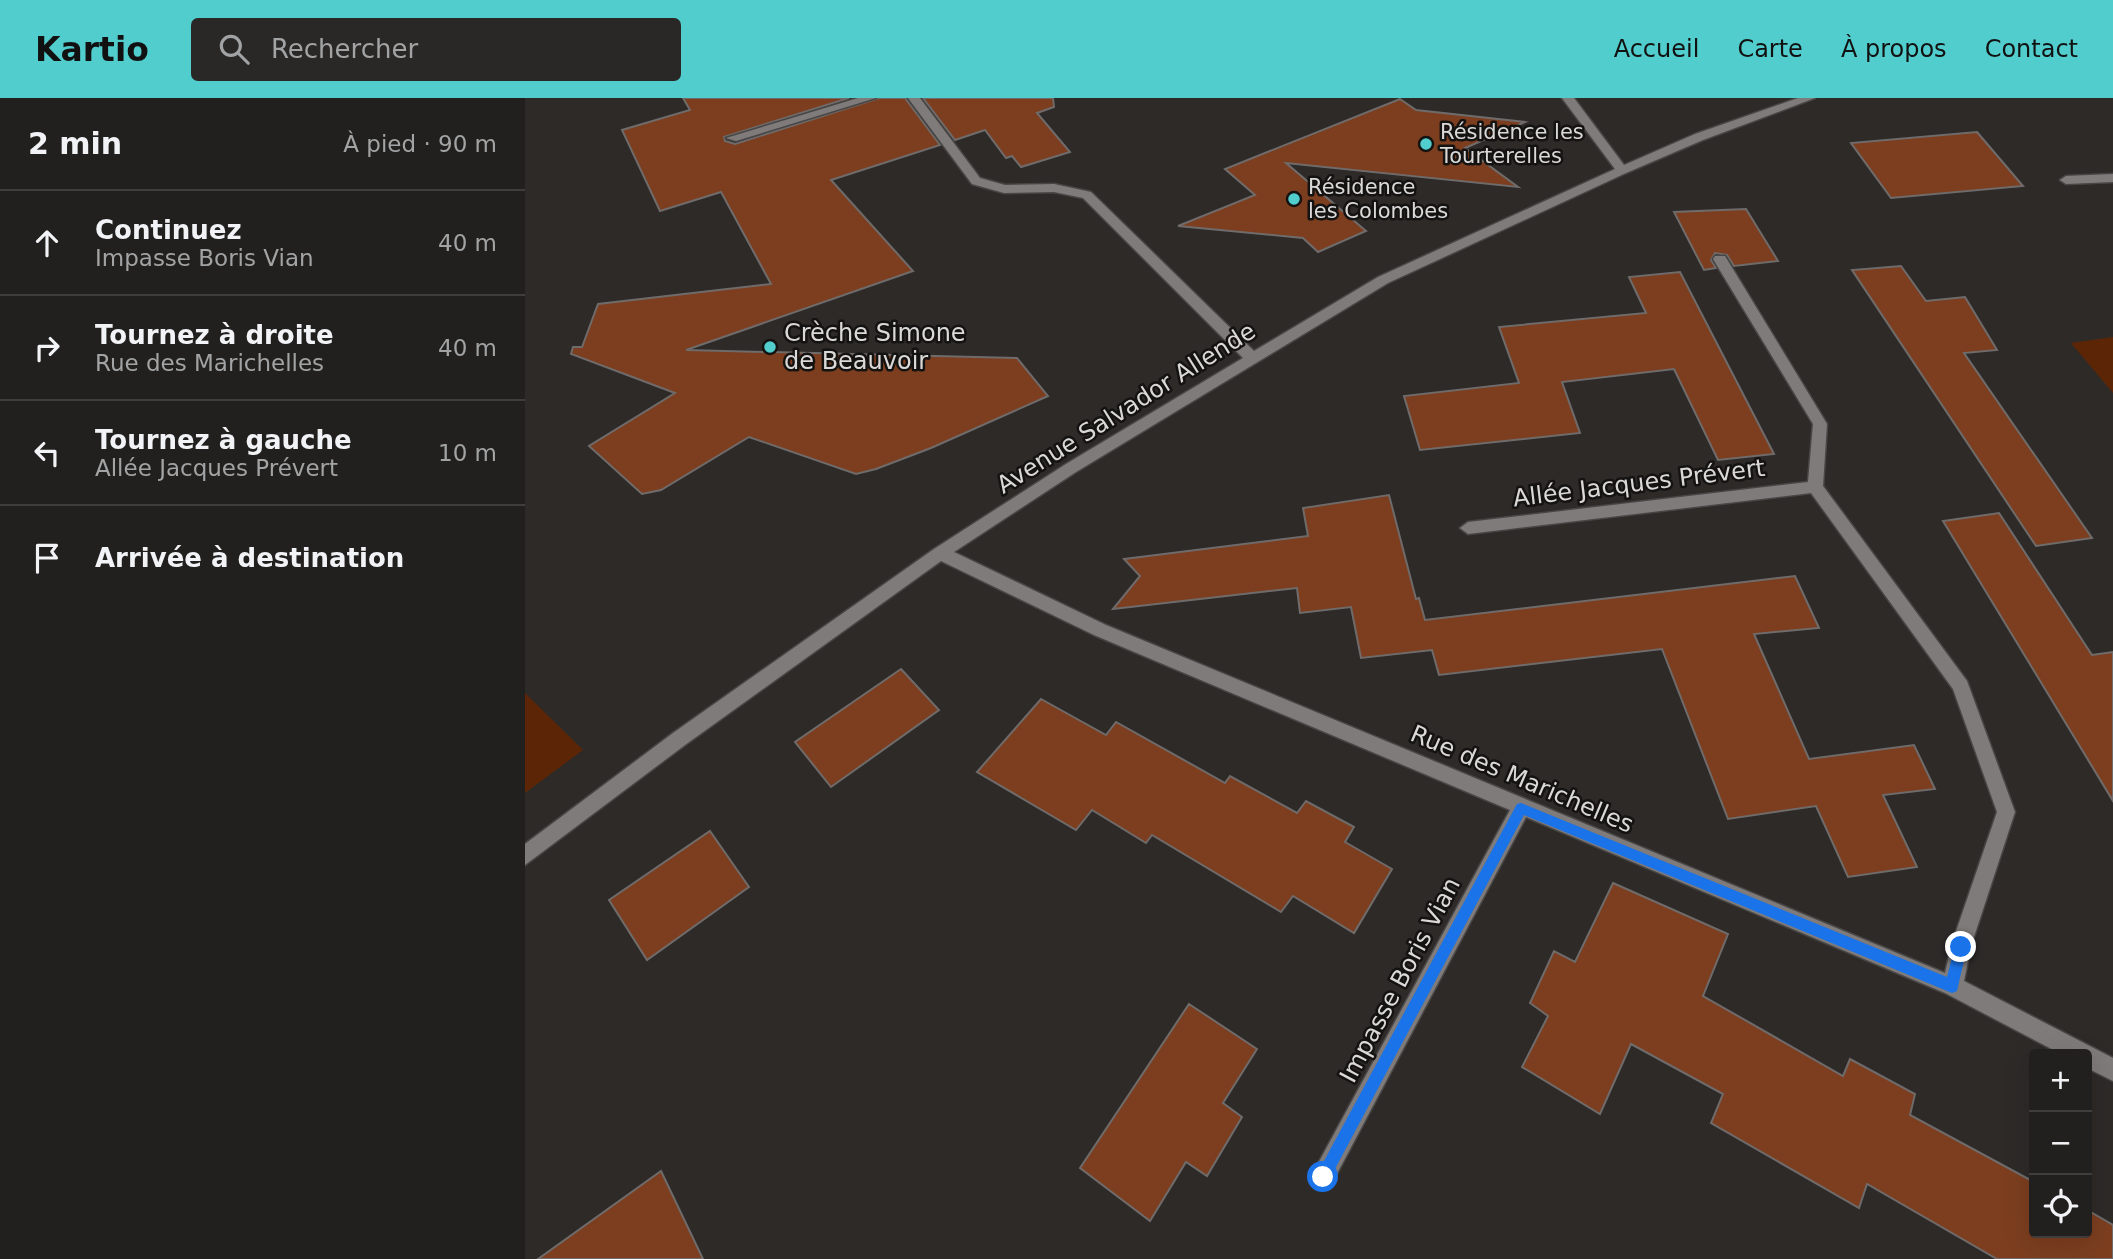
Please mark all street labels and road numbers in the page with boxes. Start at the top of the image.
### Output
street label: Avenue Salvador Allende [992,317,1260,499]
street label: Allée Jacques Prévert [1511,454,1767,512]
street label: Rue des Marichelles [1407,719,1637,839]
street label: Impasse Boris Vian [1334,873,1466,1087]

